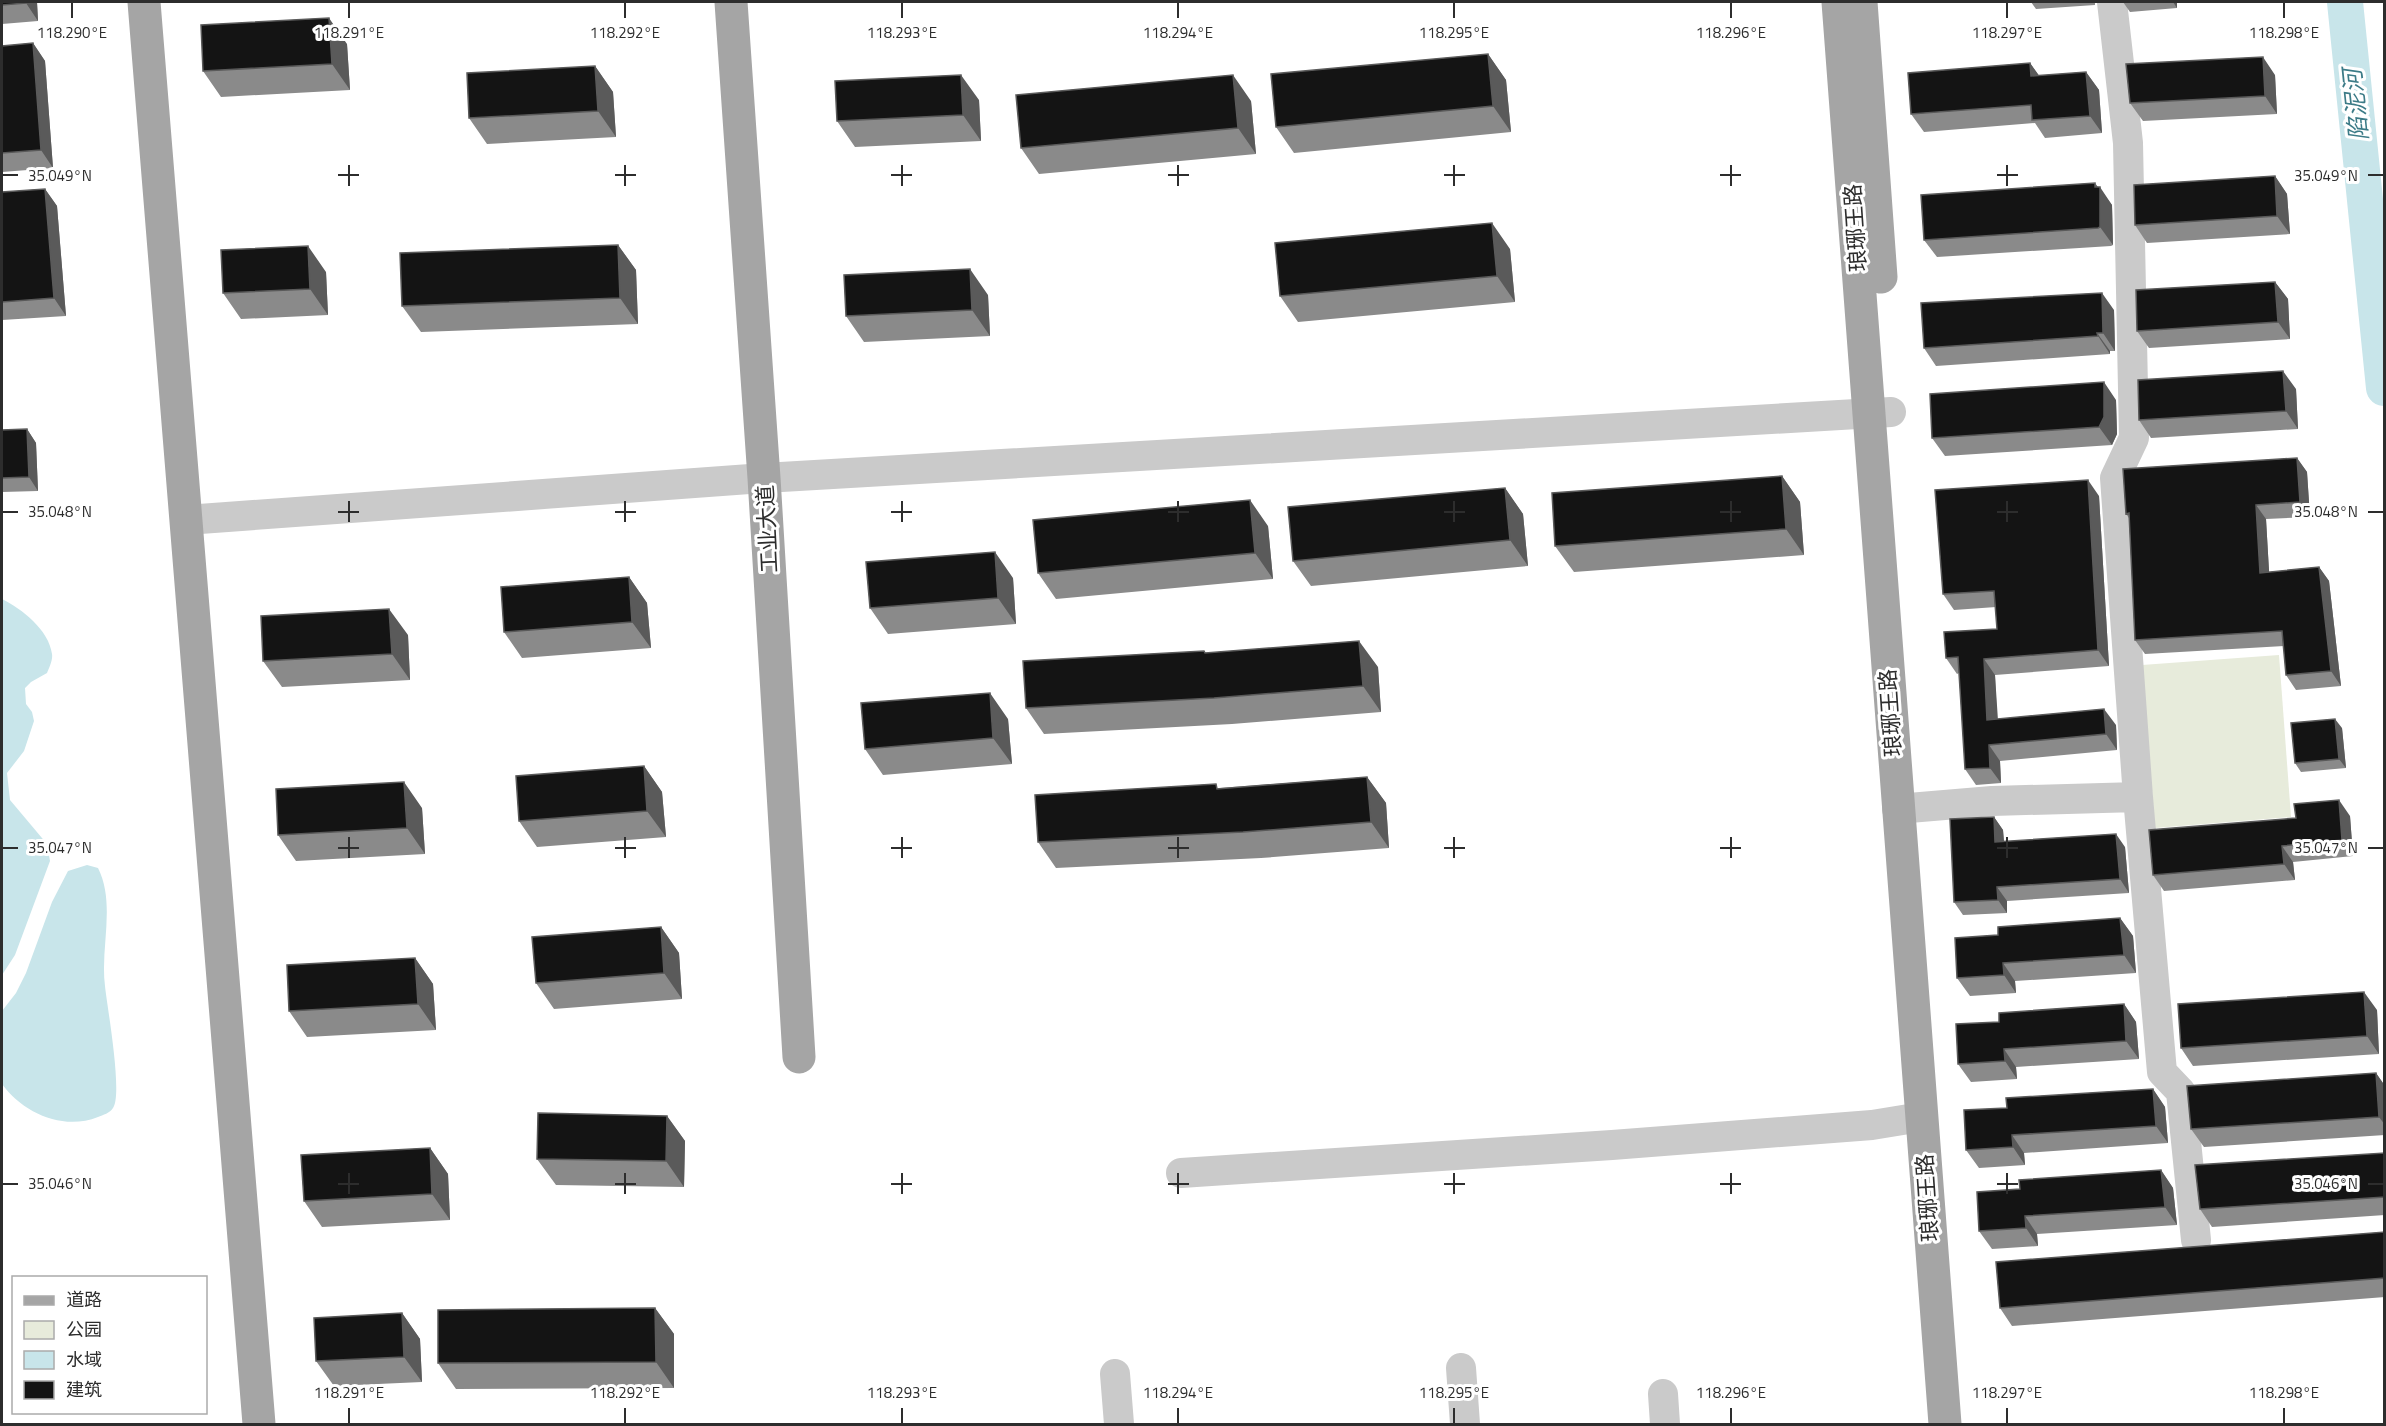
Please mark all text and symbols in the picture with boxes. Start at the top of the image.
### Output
text: 118.290°E [37,21,107,44]
text: 118.291°E [314,21,384,44]
text: 118.292°E [590,21,660,44]
text: 118.293°E [867,21,937,44]
text: 118.294°E [1143,21,1213,44]
text: 118.295°E [1419,21,1489,44]
text: 118.296°E [1696,21,1766,44]
text: 118.297°E [1972,21,2042,44]
text: 118.298°E [2249,21,2319,44]
water label: 陷泥河 [2333,63,2377,143]
text: 35.049°N [28,164,92,187]
text: 35.049°N [2294,164,2358,187]
street label: 琅琊王路 [1835,183,1875,273]
street label: 工业大道 [748,484,786,574]
text: 35.048°N [28,500,92,523]
text: 35.048°N [2294,500,2358,523]
street label: 琅琊王路 [1870,668,1910,758]
text: 35.047°N [28,836,92,859]
text: 35.047°N [2294,836,2358,859]
street label: 琅琊王路 [1907,1153,1947,1243]
text: 35.046°N [28,1172,92,1195]
text: 35.046°N [2294,1172,2358,1195]
legend [12,1276,207,1414]
text: 道路 [66,1286,102,1313]
text: 公园 [66,1316,102,1343]
text: 水域 [66,1346,102,1373]
text: 建筑 [66,1376,102,1403]
text: 118.291°E [314,1381,384,1404]
text: 118.292°E [590,1381,660,1404]
text: 118.293°E [867,1381,937,1404]
text: 118.294°E [1143,1381,1213,1404]
text: 118.295°E [1419,1381,1489,1404]
text: 118.296°E [1696,1381,1766,1404]
text: 118.297°E [1972,1381,2042,1404]
text: 118.298°E [2249,1381,2319,1404]

